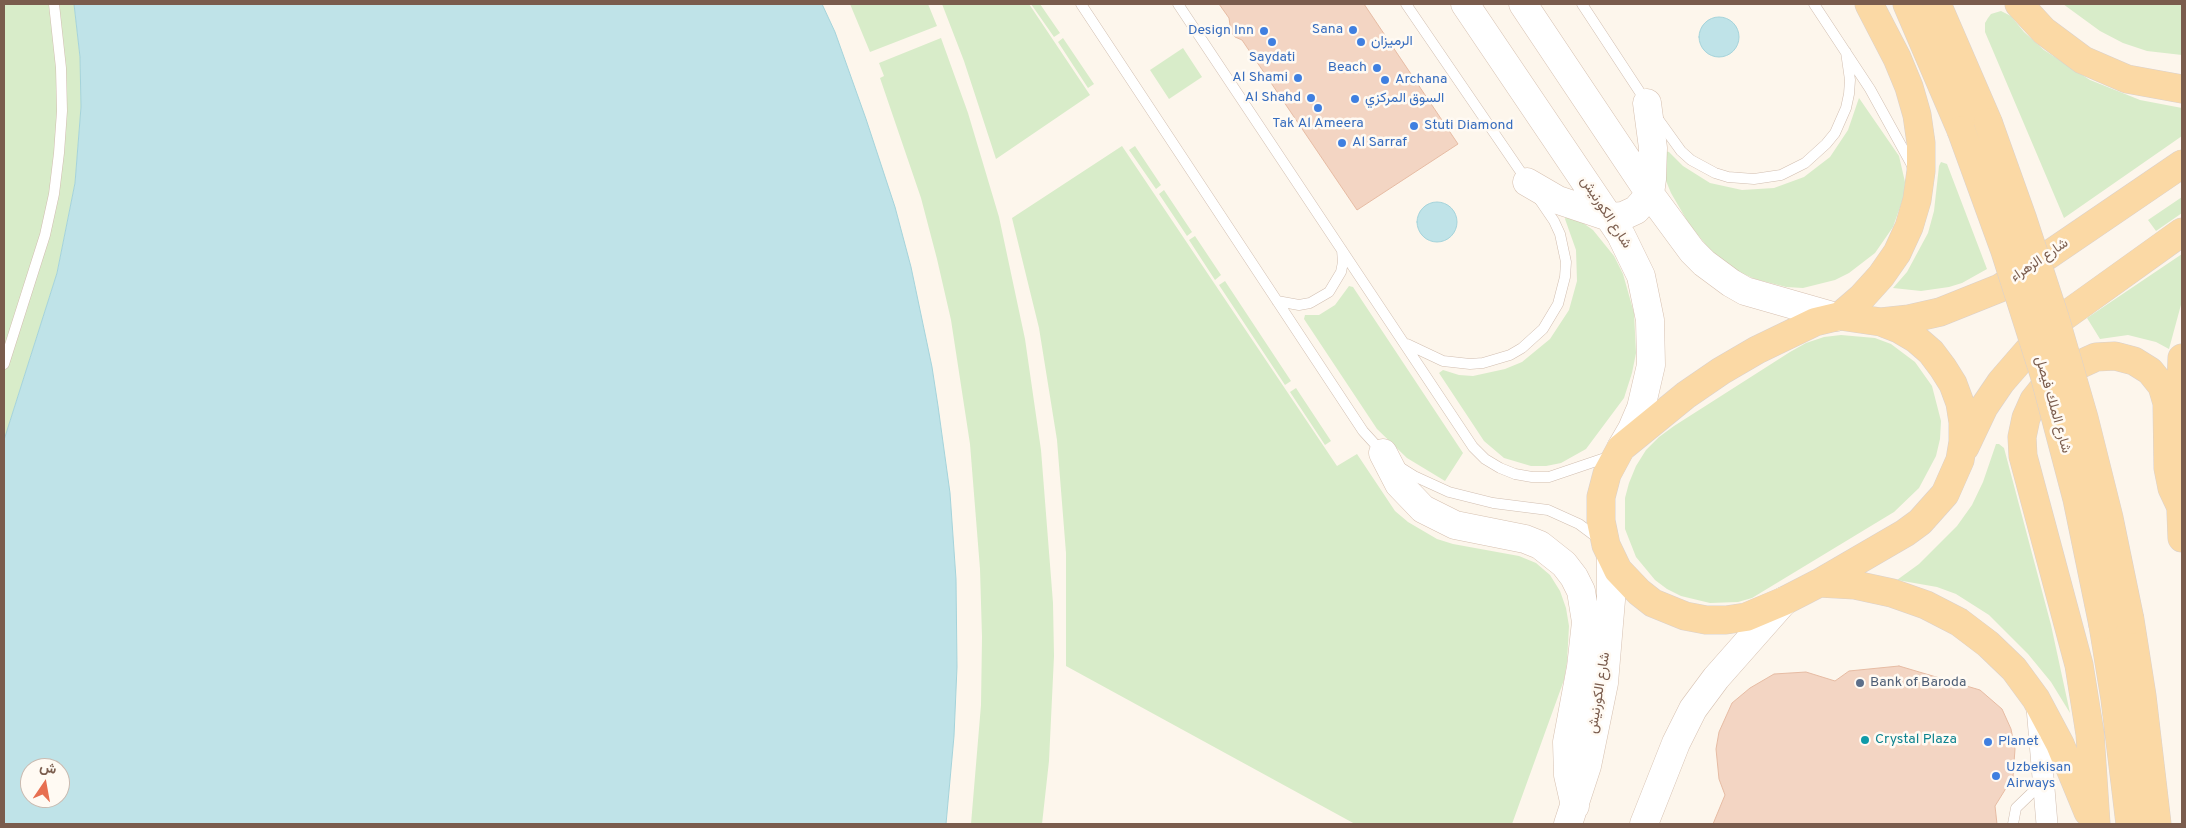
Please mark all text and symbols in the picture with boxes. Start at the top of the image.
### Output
place label: Sana [1312,22,1343,38]
place label: Design Inn [1188,23,1254,39]
marker: Sana [1347,24,1359,36]
marker: Design Inn [1258,25,1270,37]
place label: الرميزان [1371,34,1413,50]
marker: Saydati [1266,36,1278,48]
marker: الرميزان [1355,36,1367,48]
place label: Saydati [1249,50,1295,66]
place label: Beach [1328,60,1367,76]
marker: Beach [1371,62,1383,74]
place label: Al Shami [1232,70,1288,86]
marker: Al Shami [1292,72,1304,84]
place label: Archana [1395,72,1447,88]
marker: Archana [1379,74,1391,86]
place label: Al Shahd [1245,90,1301,106]
place label: السوق المركزي [1365,91,1444,107]
marker: Al Shahd [1305,92,1317,104]
marker: السوق المركزي [1349,93,1361,105]
marker: Tak Al Ameera [1312,102,1324,114]
place label: Tak Al Ameera [1272,116,1364,132]
place label: Stuti Diamond [1424,118,1513,134]
marker: Stuti Diamond [1408,120,1420,132]
place label: Al Sarraf [1352,135,1407,151]
marker: Al Sarraf [1336,137,1348,149]
street label: شارع الكورنيش [1576,174,1634,252]
street label: شارع الزهراء [2008,236,2072,286]
street label: شارع الملك فيصل [2030,355,2074,455]
street label: شارع الكورنيش [1585,651,1615,735]
place label: Bank of Baroda [1870,675,1966,691]
marker: Bank of Baroda [1854,677,1866,689]
place label: Crystal Plaza [1875,732,1957,748]
marker: Crystal Plaza [1859,734,1871,746]
place label: Planet [1998,734,2039,750]
marker: Planet [1982,736,1994,748]
north arrow [20,758,70,808]
text: ش [38,759,58,779]
place label: Uzbekisan Airways [2006,760,2071,792]
marker: Uzbekisan Airways [1990,770,2002,782]

